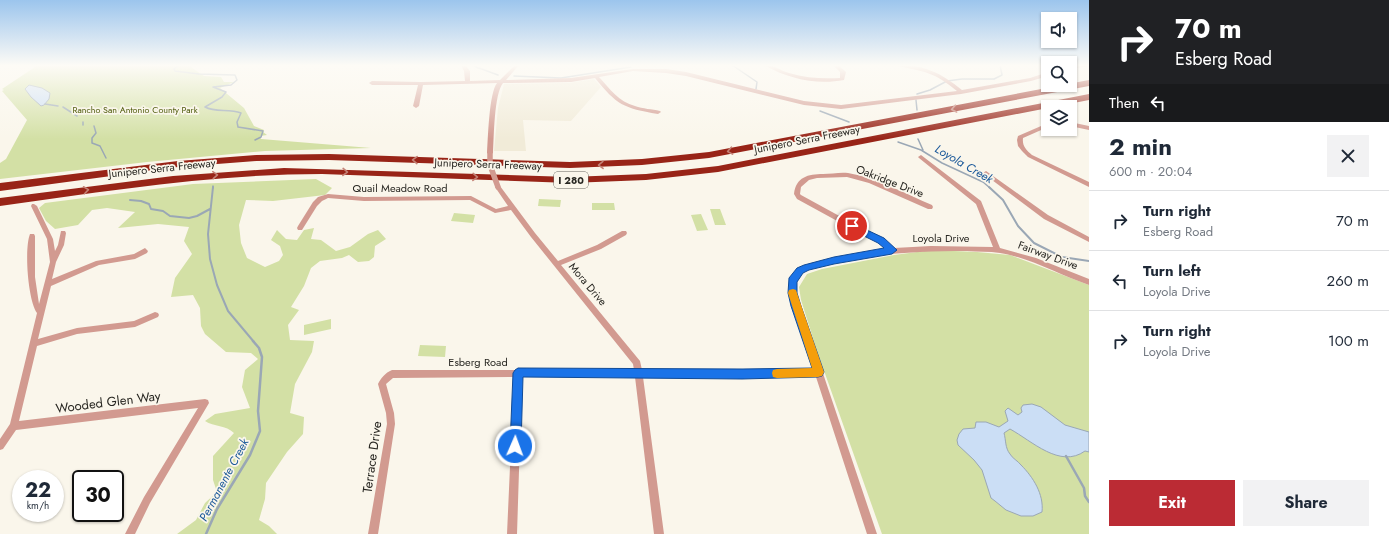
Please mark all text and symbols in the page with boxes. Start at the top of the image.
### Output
text: 70 m [1175,8,1242,49]
map controls [1041,12,1077,136]
button: sound [1041,12,1077,48]
icon: right [1109,16,1161,68]
text: Esberg Road [1175,46,1272,72]
button: search [1041,56,1077,92]
text: Then [1109,92,1139,114]
icon: left [1147,92,1169,114]
button: layers [1041,100,1077,136]
park label: Rancho San Antonio County Park [72,103,198,116]
one-way arrow [951,104,957,112]
street label: Junipero Serra Freeway [751,121,861,157]
text: 2 min [1109,129,1172,164]
button: close [1327,135,1369,177]
water label: Loyola Creek [932,140,997,188]
one-way arrow [727,147,733,155]
street label: Junipero Serra Freeway [106,154,216,182]
street label: Junipero Serra Freeway [432,154,542,174]
one-way arrow [412,156,418,164]
one-way arrow [598,160,604,169]
street label: Oakridge Drive [854,161,927,201]
text: 600 m · 20:04 [1109,162,1192,181]
one-way arrow [342,168,348,176]
one-way arrow [212,170,218,179]
road number: I 280 [554,172,588,188]
one-way arrow [472,173,478,181]
street label: Quail Meadow Road [353,180,447,196]
one-way arrow [83,186,89,195]
text: Turn right [1143,200,1211,222]
pin [835,209,869,243]
icon: right [1109,210,1131,232]
text: 70 m [1336,210,1369,232]
icon: arrive [841,215,863,237]
text: Esberg Road [1143,222,1213,241]
street label: Loyola Drive [912,230,970,246]
street label: Fairway Drive [1016,237,1081,273]
street label: Mora Drive [565,259,611,309]
text: Turn left [1143,260,1201,282]
icon: left [1109,270,1131,292]
text: 260 m [1327,270,1369,292]
text: Loyola Drive [1143,282,1210,301]
text: Turn right [1143,320,1211,342]
icon: right [1109,330,1131,352]
text: 100 m [1328,330,1369,352]
text: Loyola Drive [1143,342,1210,361]
street label: Esberg Road [448,354,508,370]
street label: Wooded Glen Way [55,386,162,418]
street label: Terrace Drive [358,420,386,494]
position arrow [494,425,536,467]
water label: Permanente Creek [195,435,254,525]
speed limit sign: 30 [72,470,124,522]
text: 22 [25,476,51,505]
button: Exit [1109,480,1235,526]
button: Share [1243,480,1369,526]
text: km/h [27,498,49,513]

